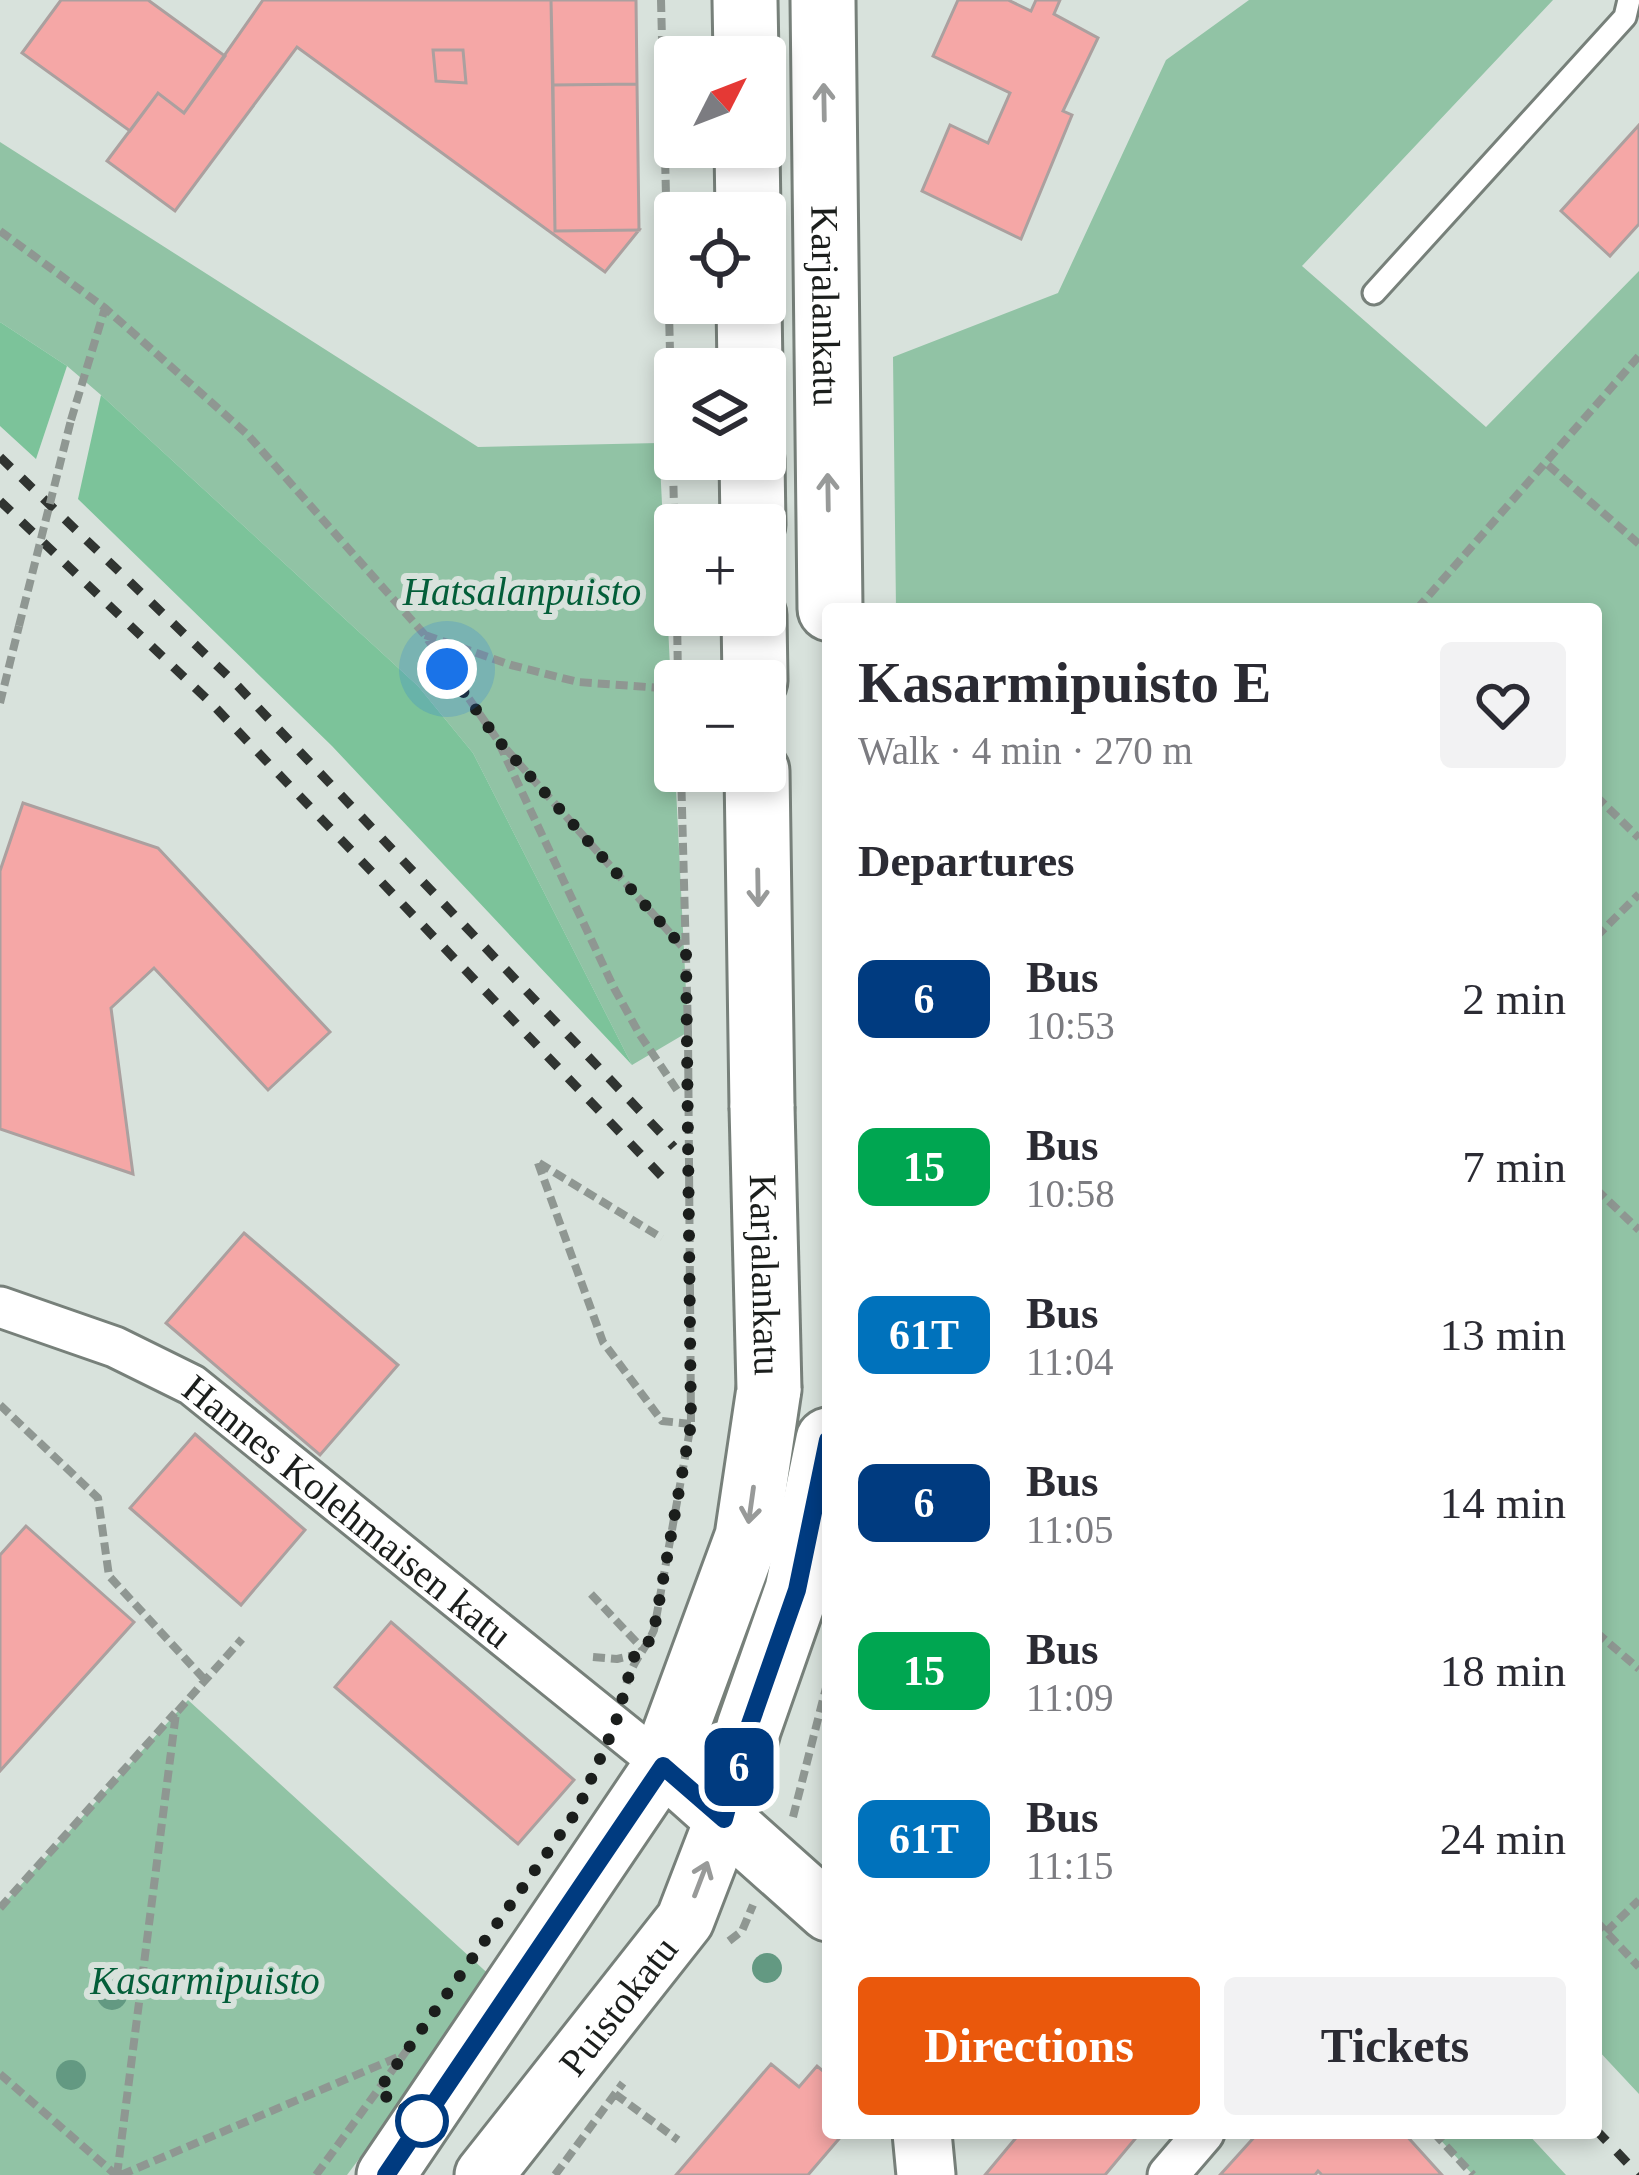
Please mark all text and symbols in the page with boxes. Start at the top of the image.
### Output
north arrow [654,36,786,168]
map controls [654,36,786,792]
one-way arrow [813,83,835,122]
button: locate [654,192,786,324]
street label: Karjalankatu [803,205,849,407]
button: layers [654,348,786,480]
one-way arrow [817,473,840,512]
button: + [654,504,786,636]
park label: Hatsalanpuisto [402,570,641,614]
your location [417,639,477,699]
button: heart [1440,642,1566,768]
text: Kasarmipuisto E [858,651,1271,714]
button: − [654,660,786,792]
text: Walk · 4 min · 270 m [858,729,1193,772]
text: Departures [858,836,1075,886]
one-way arrow [747,868,770,907]
text: Bus [1026,952,1099,1002]
text: 2 min [1462,974,1566,1024]
text: 6 [914,976,935,1022]
text: 10:53 [1026,1004,1115,1047]
text: Bus [1026,1120,1099,1170]
text: 7 min [1462,1142,1566,1192]
text: 15 [903,1144,945,1190]
text: 10:58 [1026,1172,1115,1215]
street label: Karjalankatu [742,1174,790,1376]
text: Bus [1026,1288,1099,1338]
text: 13 min [1440,1310,1566,1360]
text: 61T [889,1312,959,1358]
text: 11:04 [1026,1340,1113,1383]
street label: Hannes Kolehmaisen katu [175,1366,520,1656]
text: Bus [1026,1456,1099,1506]
text: 14 min [1440,1478,1566,1528]
text: 6 [914,1480,935,1526]
one-way arrow [739,1484,762,1523]
text: 11:05 [1026,1508,1113,1551]
text: Bus [1026,1624,1099,1674]
text: 18 min [1440,1646,1566,1696]
text: 15 [903,1648,945,1694]
text: 11:09 [1026,1676,1113,1719]
line badge: 6 [700,1728,778,1806]
text: 6 [729,1744,750,1790]
text: Bus [1026,1792,1099,1842]
text: 24 min [1440,1814,1566,1864]
text: 61T [889,1816,959,1862]
text: 11:15 [1026,1844,1113,1887]
one-way arrow [692,1861,714,1898]
street label: Puistokatu [550,1928,686,2084]
park label: Kasarmipuisto [89,1959,320,2003]
button: Directions [858,1977,1200,2115]
button: Tickets [1224,1977,1566,2115]
unlabelled marker [397,2096,447,2146]

